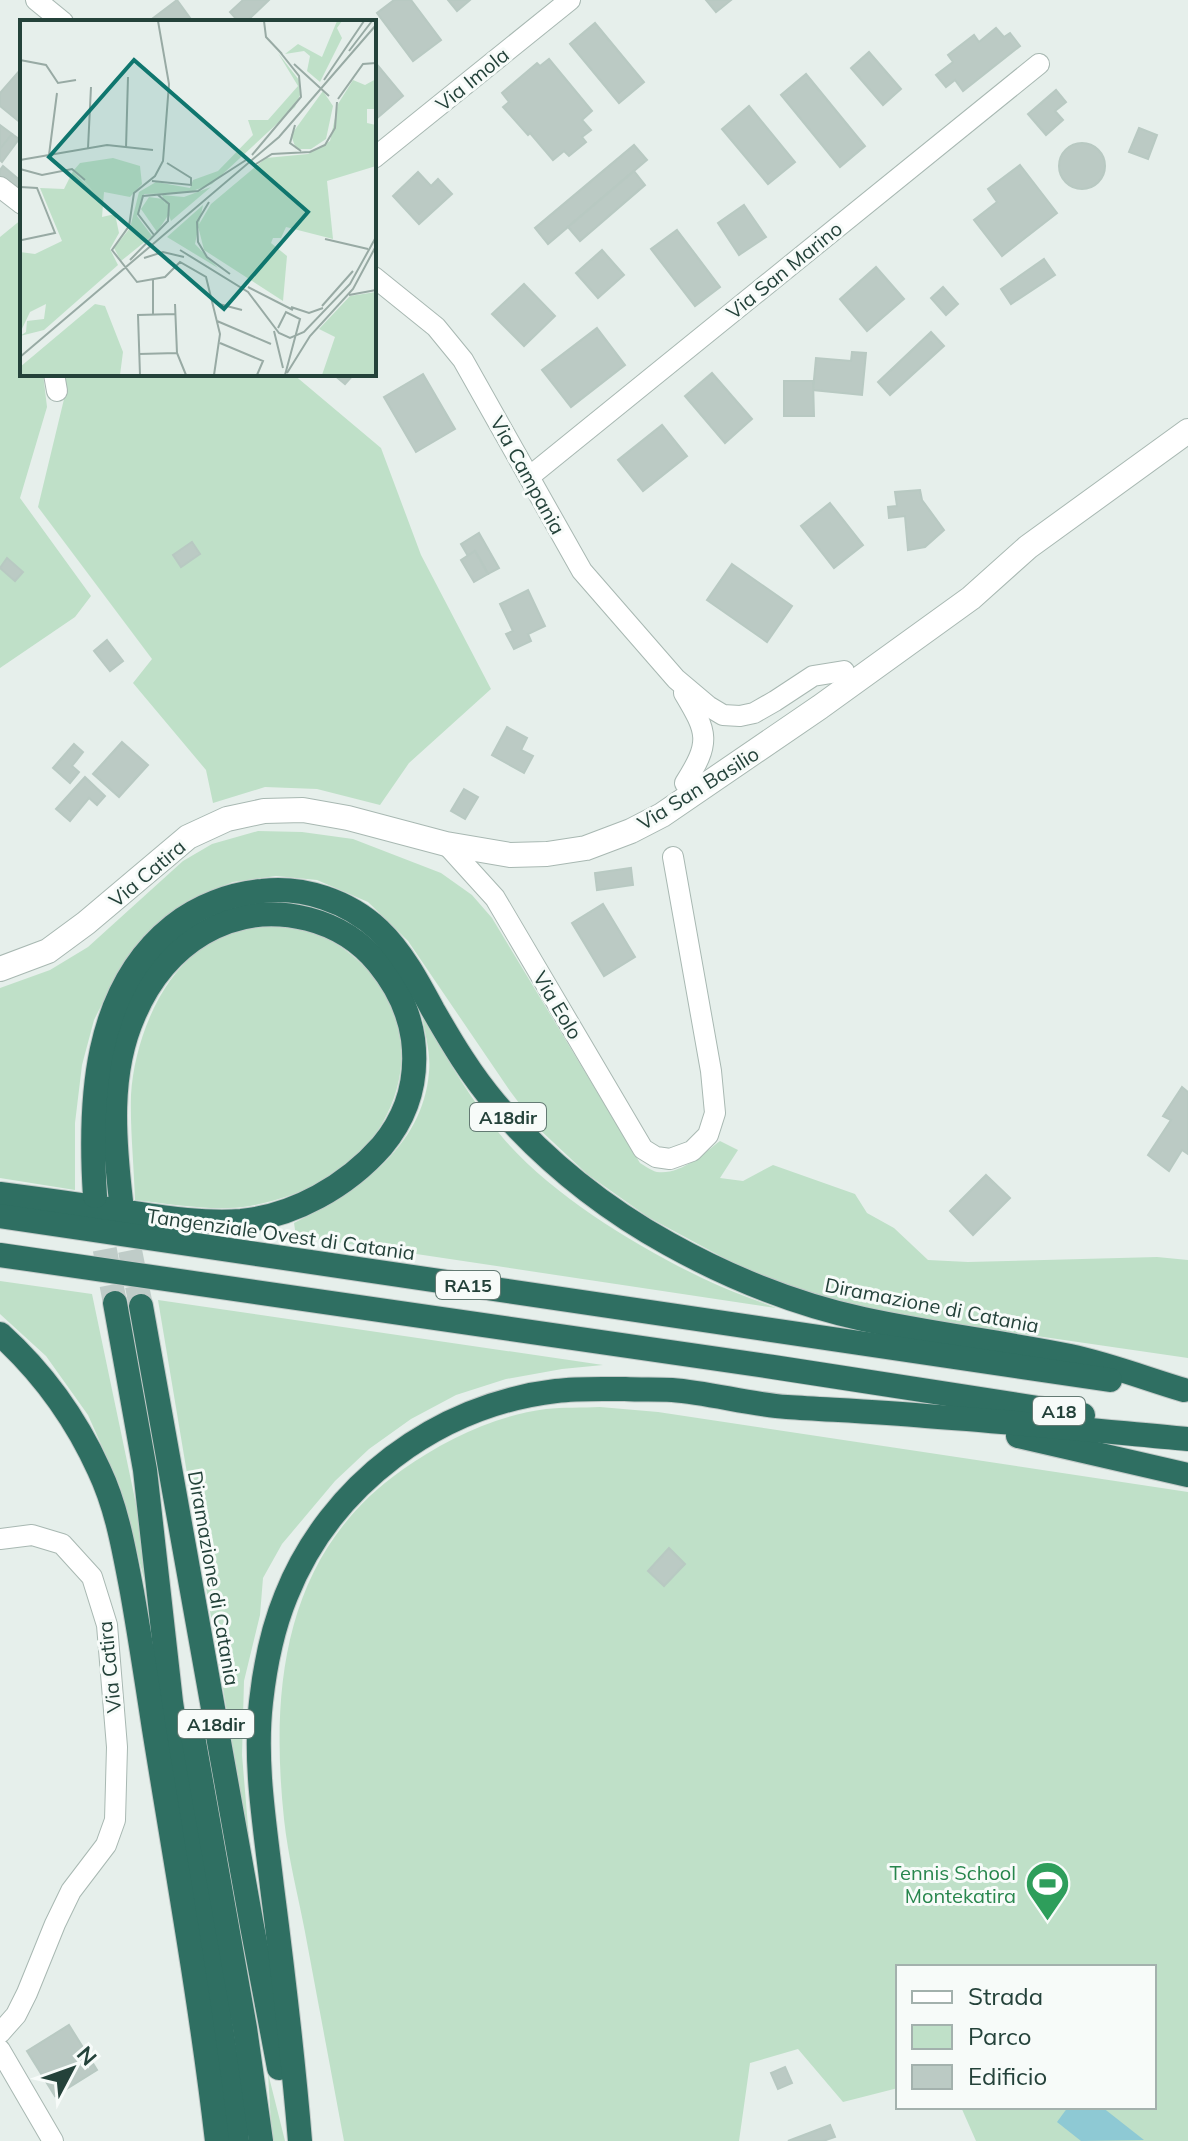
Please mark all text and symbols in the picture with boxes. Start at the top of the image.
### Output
inset map [20,20,376,376]
street label: Via Imola [430,42,514,116]
street label: Via San Marino [721,216,847,324]
street label: Via Campania [485,412,571,538]
street label: Via San Basilio [633,741,763,835]
street label: Via Catira [104,834,190,912]
street label: Via Eolo [528,966,588,1044]
road number: A18dir [470,1103,546,1131]
street label: Tangenziale Ovest di Catania [145,1203,417,1265]
road number: RA15 [436,1271,500,1299]
street label: Diramazione di Catania [823,1272,1041,1338]
road number: A18 [1033,1397,1085,1425]
street label: Diramazione di Catania [183,1469,245,1687]
street label: Via Catira [92,1620,126,1714]
road number: A18dir [178,1710,254,1738]
place label: Tennis School Montekatira [890,1860,1016,1908]
sports icon: Tennis School Montekatira [1023,1860,1071,1923]
legend [896,1965,1156,2109]
text: Strada [968,1981,1043,2011]
text: Parco [968,2021,1031,2051]
north arrow [32,2029,112,2109]
text: N [71,2040,103,2071]
text: Edificio [968,2061,1047,2091]

